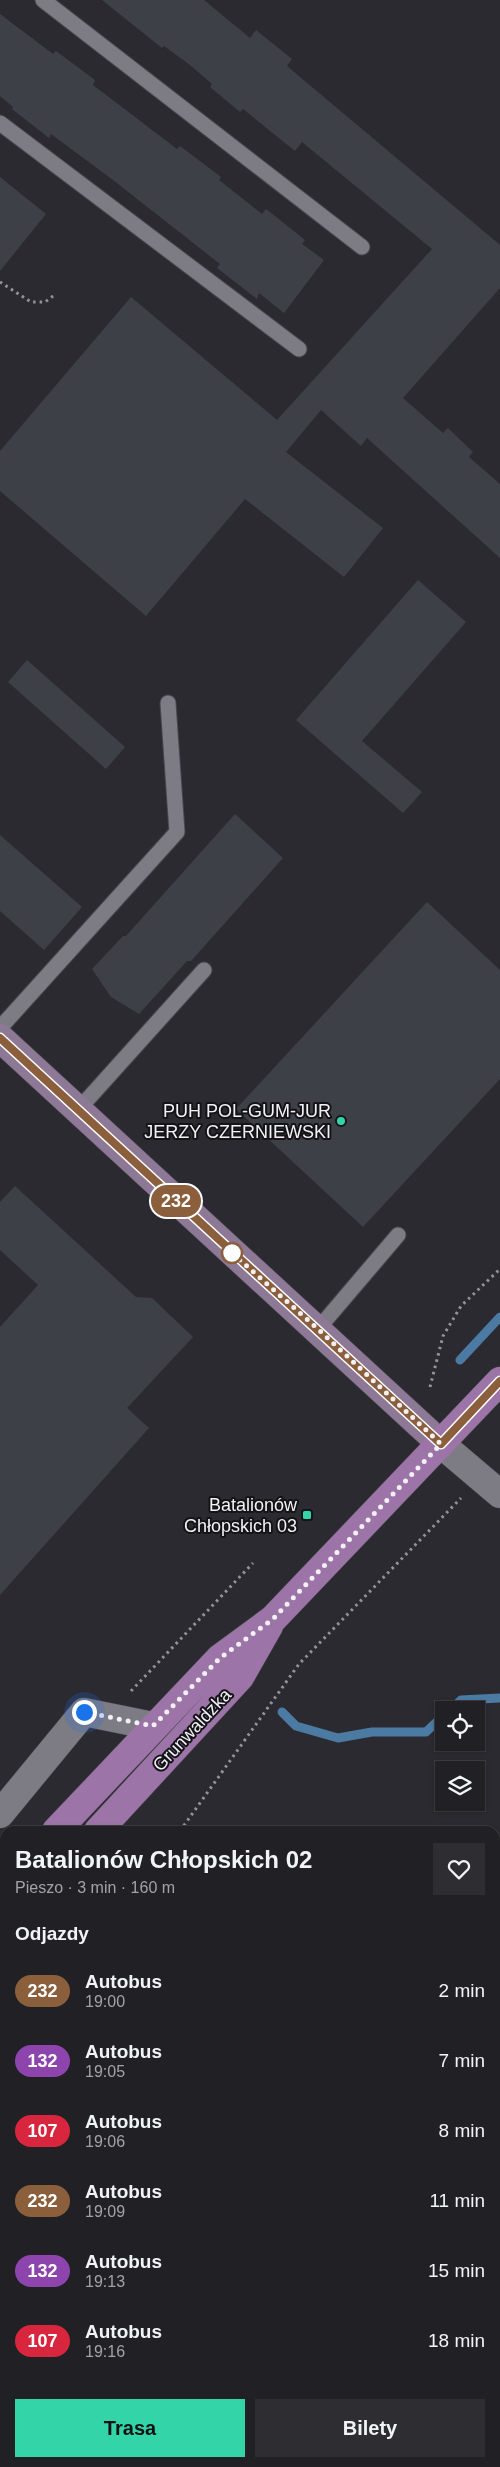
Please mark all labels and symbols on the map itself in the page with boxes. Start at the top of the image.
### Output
place label: PUH POL-GUM-JUR JERZY CZERNIEWSKI [144,1101,331,1142]
marker: PUH POL-GUM-JUR JERZY CZERNIEWSKI [335,1115,347,1127]
line badge: 232 [147,1185,205,1217]
unlabelled marker [221,1242,243,1264]
place label: Batalionów Chłopskich 03 [184,1495,298,1536]
marker: Batalionów Chłopskich 03 [301,1509,313,1521]
street label: Grunwaldzka [149,1684,236,1775]
your location [72,1700,97,1725]

